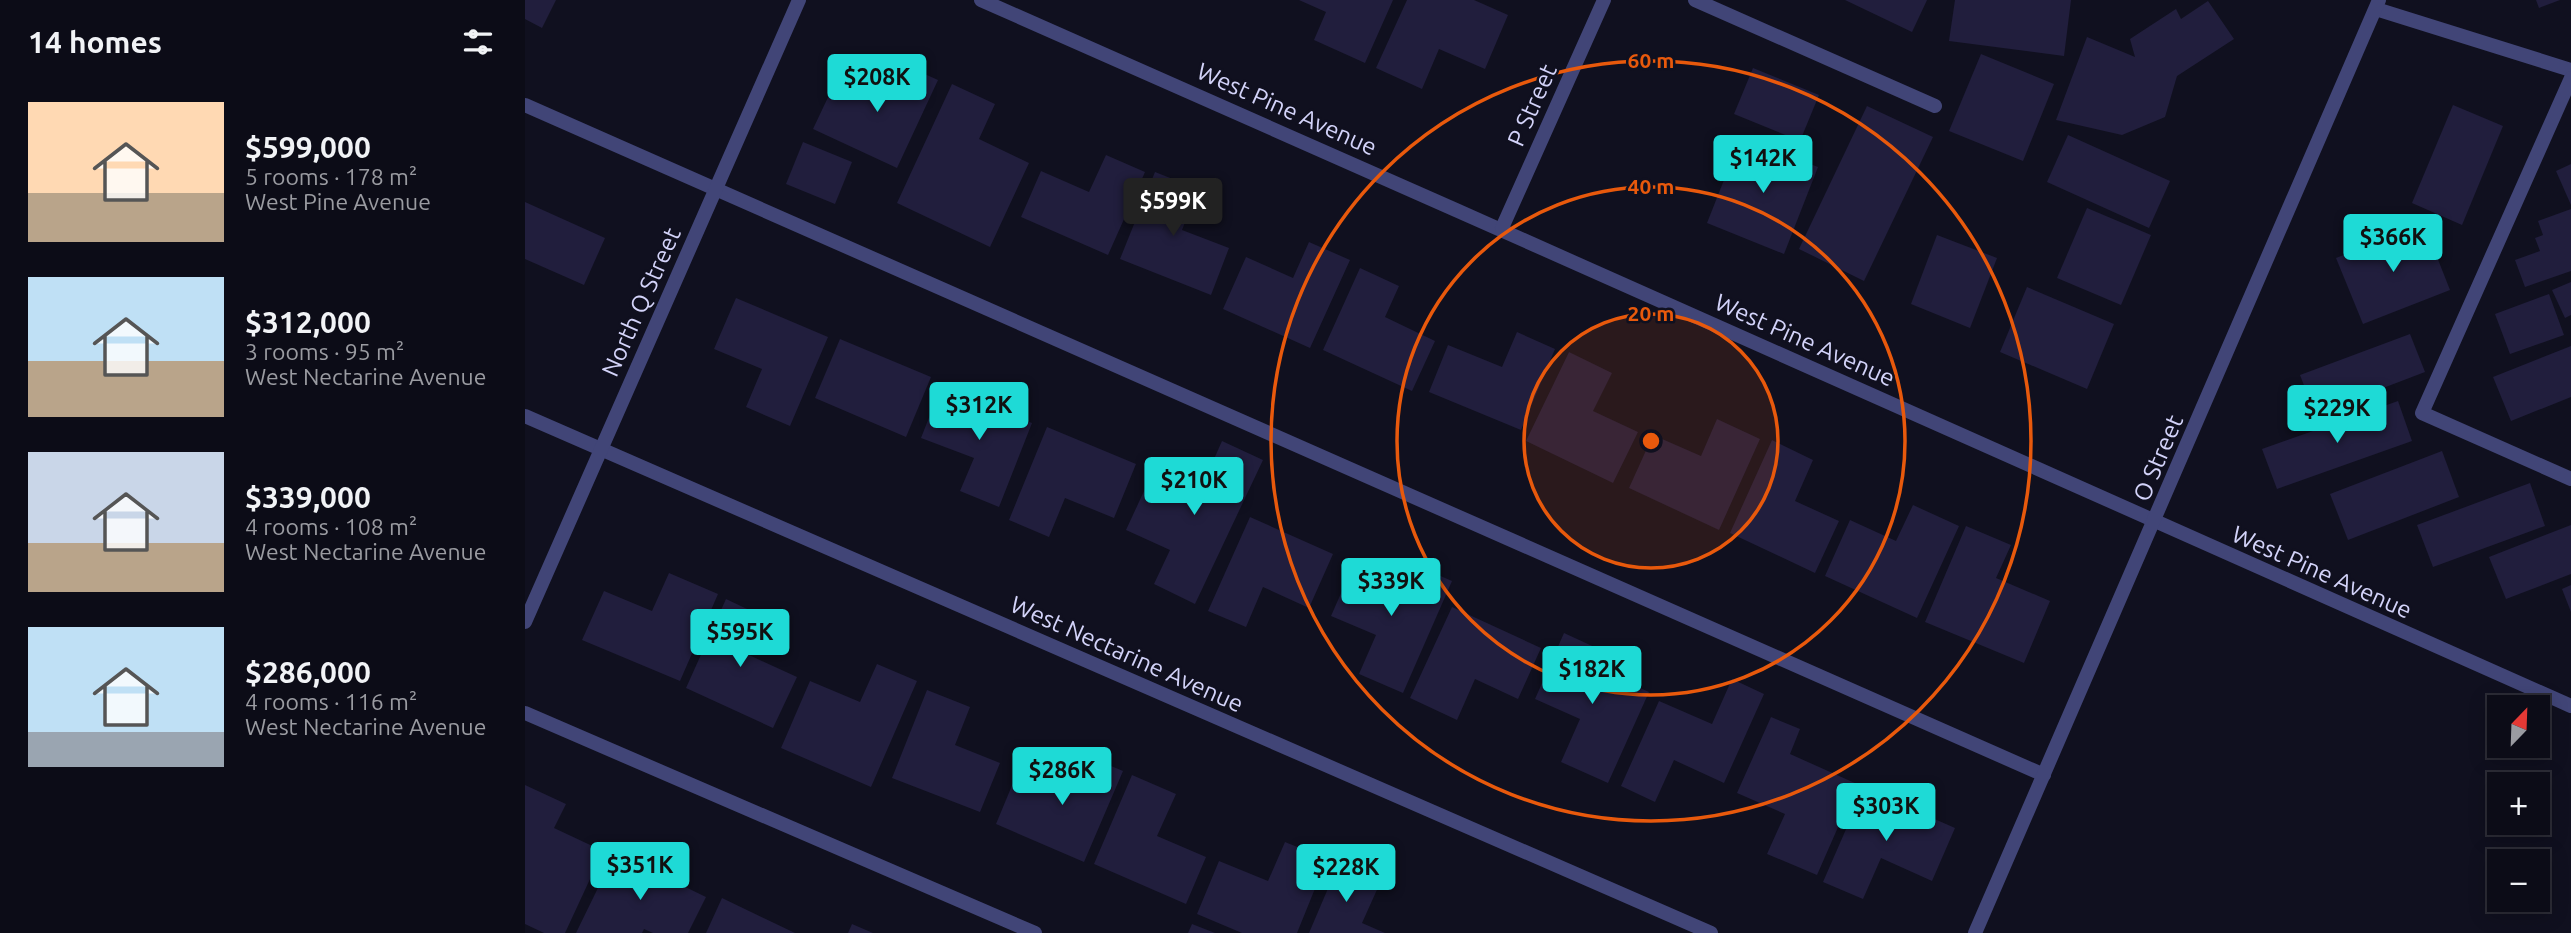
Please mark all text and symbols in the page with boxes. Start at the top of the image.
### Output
icon: filters [459,23,497,61]
text: 14 homes [28,25,162,59]
text: 60 m [1628,48,1674,72]
pin: $208K [828,54,926,114]
street label: West Pine Avenue [1193,57,1381,161]
street label: P Street [1502,59,1562,150]
text: $208K [843,64,911,89]
icon: home [84,130,168,214]
text: $599,000 [245,130,371,164]
pin: $142K [1714,136,1812,195]
text: $142K [1729,145,1797,170]
text: 5 rooms · 178 m² [245,164,417,189]
text: 40 m [1628,174,1674,198]
pin: $599K [1124,178,1222,238]
text: $599K [1139,188,1207,213]
text: West Pine Avenue [245,189,431,214]
pin: $366K [2344,215,2442,274]
street label: North Q Street [596,223,686,381]
text: $366K [2359,224,2427,249]
street label: West Pine Avenue [1711,288,1899,392]
text: 20 m [1628,301,1674,325]
icon: home [84,305,168,389]
text: $312,000 [245,305,371,339]
text: 3 rooms · 95 m² [245,339,404,364]
text: West Nectarine Avenue [245,364,486,389]
pin: $312K [930,382,1028,442]
pin: $229K [2288,386,2386,445]
text: $312K [945,392,1013,417]
text: $229K [2303,395,2371,420]
street label: O Street [2128,410,2188,505]
centre of rings [1639,429,1663,453]
pin: $210K [1145,458,1243,517]
text: $210K [1160,467,1228,492]
icon: home [84,480,168,564]
text: $339,000 [245,480,371,514]
text: 4 rooms · 108 m² [245,514,417,539]
street label: West Pine Avenue [2228,520,2416,624]
text: West Nectarine Avenue [245,539,486,564]
pin: $339K [1342,558,1440,618]
text: $339K [1357,568,1425,593]
street label: West Nectarine Avenue [1006,590,1248,718]
pin: $595K [691,610,789,669]
text: $595K [706,619,774,644]
pin: $182K [1543,646,1641,706]
icon: home [84,655,168,739]
text: $286,000 [245,655,371,689]
text: $182K [1558,656,1626,681]
text: 4 rooms · 116 m² [245,689,417,714]
north arrow [2487,695,2550,758]
map controls [2487,695,2550,912]
text: West Nectarine Avenue [245,714,486,739]
pin: $286K [1013,748,1111,807]
text: $286K [1028,757,1096,782]
button: + [2487,772,2550,835]
pin: $303K [1837,784,1935,843]
text: $303K [1852,793,1920,818]
pin: $351K [591,842,689,902]
pin: $228K [1297,844,1395,904]
button: − [2487,849,2550,912]
text: $351K [606,852,674,877]
text: $228K [1312,854,1380,879]

